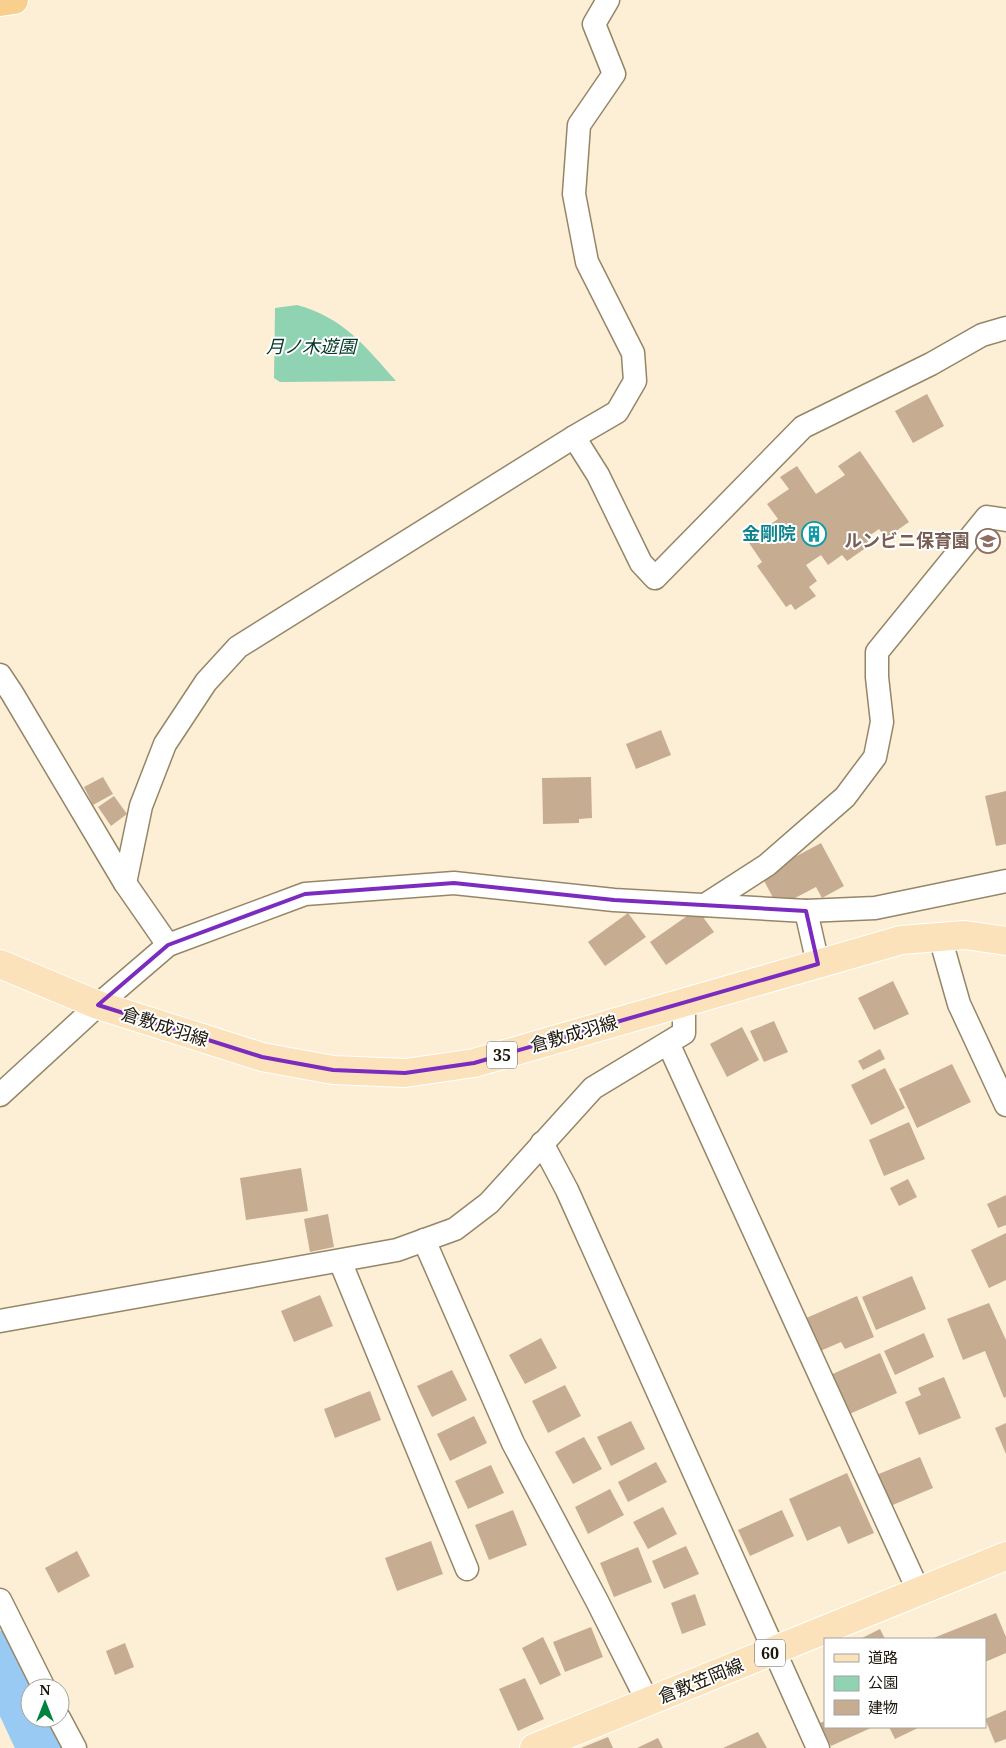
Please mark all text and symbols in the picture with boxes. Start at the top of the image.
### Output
park label: 月ノ木遊園 [266,334,359,358]
place label: 金剛院 [742,521,796,545]
building icon: 金剛院 [801,521,827,547]
place label: ルンビニ保育園 [844,528,970,552]
school or university icon: ルンビニ保育園 [975,528,1001,554]
street label: 倉敷成羽線 [119,1001,212,1051]
street label: 倉敷成羽線 [527,1009,620,1057]
road number: 35 [487,1042,517,1068]
legend [824,1638,986,1728]
road number: 60 [755,1640,785,1666]
text: 道路 [868,1647,898,1667]
street label: 倉敷笠岡線 [654,1652,747,1708]
text: 公園 [868,1672,898,1692]
north arrow [20,1678,70,1728]
text: N [39,1680,51,1699]
text: 建物 [868,1697,898,1717]

